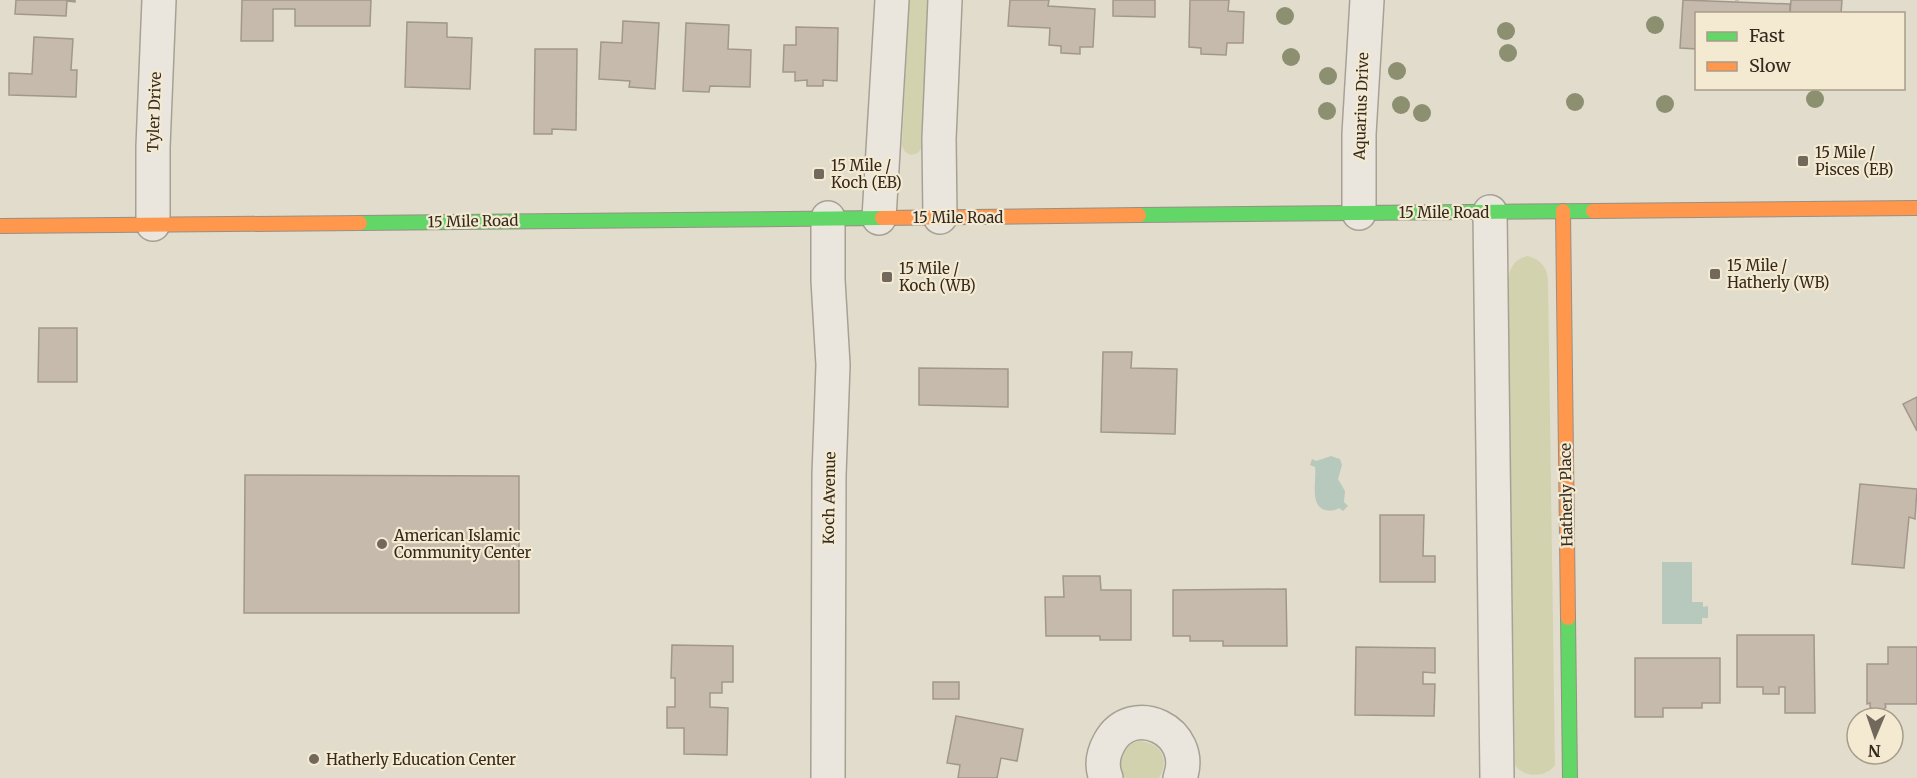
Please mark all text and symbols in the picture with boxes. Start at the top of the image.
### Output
legend [1695,12,1905,90]
text: Fast [1749,24,1785,47]
street label: Aquarius Drive [1350,52,1372,161]
text: Slow [1749,54,1792,77]
street label: Tyler Drive [143,71,165,153]
place label: 15 Mile / Pisces (EB) [1815,143,1893,179]
marker: 15 Mile / Pisces (EB) [1796,154,1810,168]
place label: 15 Mile / Koch (EB) [831,156,902,192]
marker: 15 Mile / Koch (EB) [812,167,826,181]
street label: 15 Mile Road [1399,203,1489,222]
street label: 15 Mile Road [913,208,1003,227]
street label: 15 Mile Road [427,211,519,231]
place label: 15 Mile / Hatherly (WB) [1727,256,1830,292]
place label: 15 Mile / Koch (WB) [899,259,976,295]
marker: 15 Mile / Hatherly (WB) [1708,267,1722,281]
marker: 15 Mile / Koch (WB) [880,270,894,284]
street label: Hatherly Place [1556,443,1576,547]
street label: Koch Avenue [819,451,839,545]
place label: American Islamic Community Center [393,526,531,562]
marker: American Islamic Community Center [375,537,389,551]
north arrow [1845,706,1905,766]
text: N [1867,741,1881,761]
place label: Hatherly Education Center [326,750,516,769]
marker: Hatherly Education Center [307,752,321,766]

